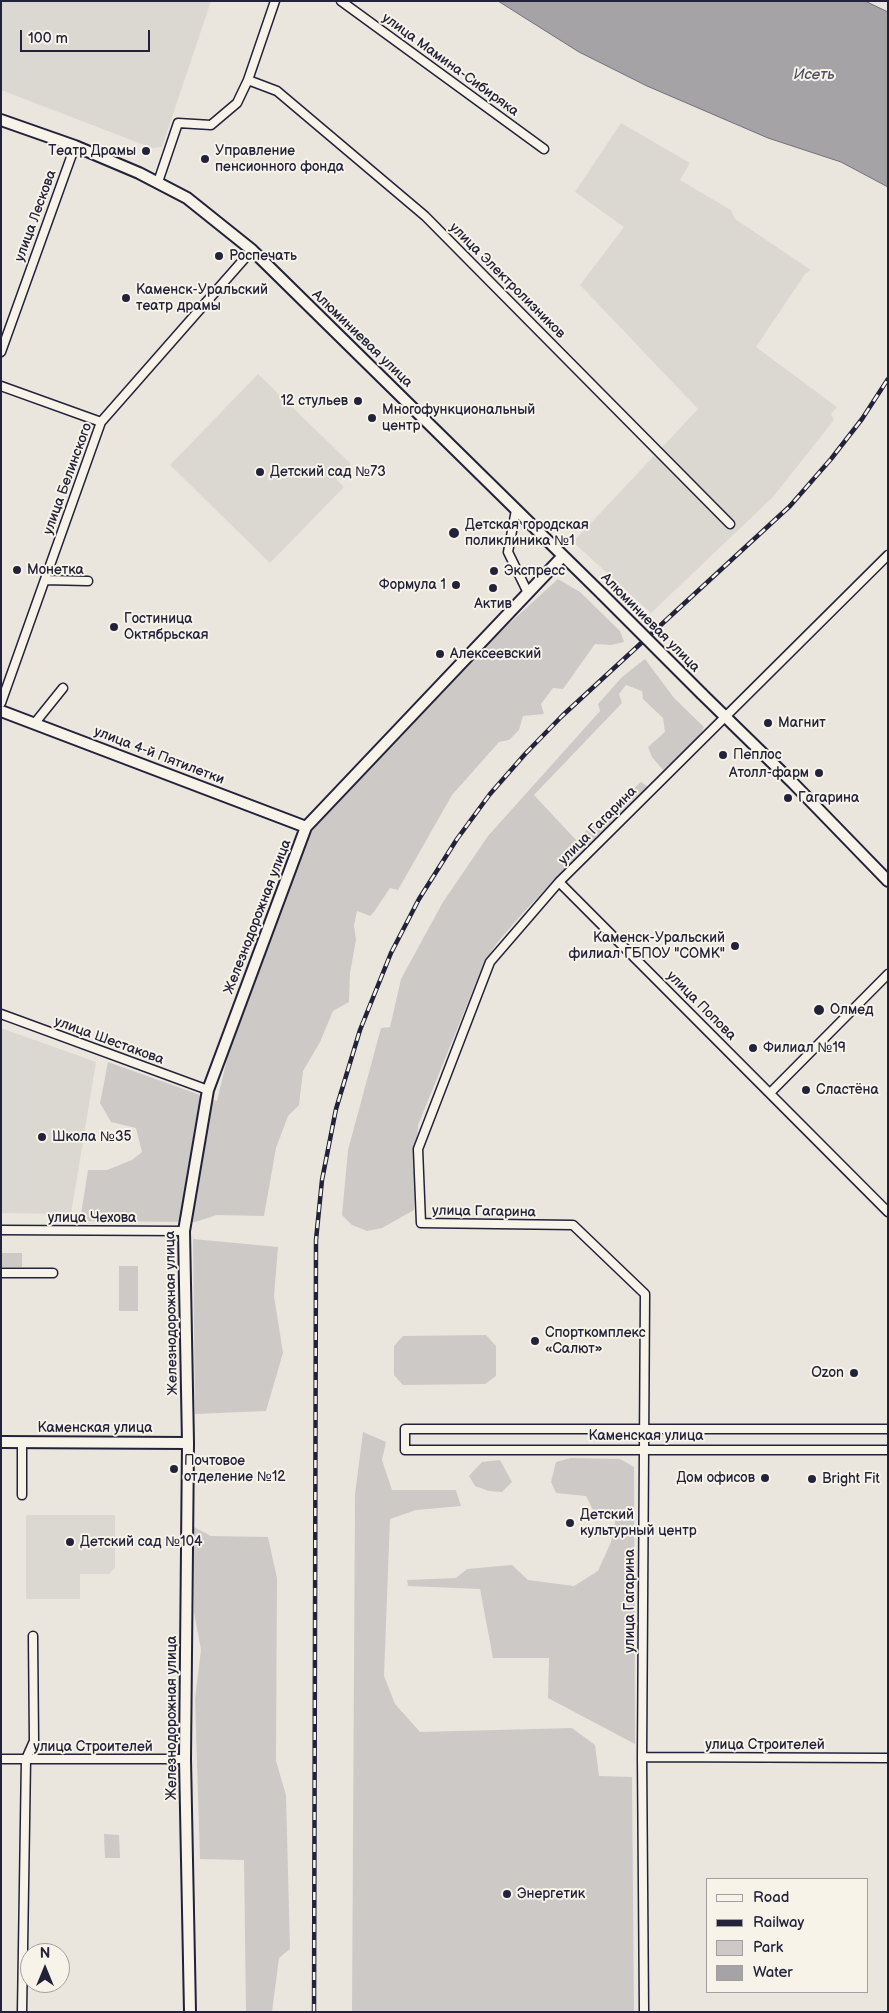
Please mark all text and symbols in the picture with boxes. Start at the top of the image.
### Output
street label: улица Мамина-Сибиряка [378,10,522,120]
scale bar [22,20,152,52]
text: 100 m [28,29,68,48]
water label: Исеть [793,66,835,84]
place label: Театр Драмы [48,143,136,159]
place label: Управление пенсионного фонда [215,143,344,176]
marker: Театр Драмы [140,145,152,157]
marker: Управление пенсионного фонда [199,153,211,165]
street label: улица Лескова [12,168,60,264]
street label: улица Электролизников [446,220,568,342]
place label: Роспечать [229,248,297,264]
marker: Роспечать [213,250,225,262]
place label: Каменск-Уральский театр драмы [136,282,268,314]
street label: Алюминиевая улица [308,287,416,391]
marker: Каменск-Уральский театр драмы [120,292,132,304]
place label: 12 стульев [281,393,348,409]
marker: 12 стульев [352,395,364,407]
place label: Многофункциональный центр [382,402,535,434]
marker: Многофункциональный центр [366,412,378,424]
street label: улица Белинского [40,421,96,537]
place label: Детский сад №73 [270,464,386,480]
marker: Детский сад №73 [254,466,266,478]
place label: Детская городская поликлиника №1 [465,517,589,550]
marker: Детская городская поликлиника №1 [447,526,461,540]
place label: Монетка [27,562,84,578]
place label: Экспресс [504,563,565,579]
marker: Монетка [11,564,23,576]
marker: Экспресс [488,565,500,577]
street label: Алюминиевая улица [597,570,703,676]
place label: Формула 1 [379,577,446,593]
marker: Формула 1 [450,579,462,591]
marker: Актив [487,582,499,594]
place label: Актив [474,596,512,612]
place label: Гостиница Октябрьская [124,611,208,644]
marker: Гостиница Октябрьская [108,621,120,633]
place label: Алексеевский [450,646,541,662]
marker: Алексеевский [434,648,446,660]
place label: Магнит [778,715,826,731]
marker: Магнит [762,717,774,729]
street label: улица 4-й Пятилетки [92,723,226,789]
place label: Пеплос [733,747,782,763]
marker: Пеплос [717,749,729,761]
place label: Атолл-фарм [729,765,809,781]
marker: Атолл-фарм [813,767,825,779]
street label: улица Гагарина [555,783,641,869]
place label: Гагарина [798,790,859,806]
marker: Гагарина [782,792,794,804]
street label: Железнодорожная улица [221,837,295,997]
place label: Каменск-Уральский филиал ГБПОУ "СОМК" [569,930,725,962]
marker: Каменск-Уральский филиал ГБПОУ "СОМК" [729,940,741,952]
street label: улица Попова [663,968,739,1044]
place label: Олмед [830,1002,874,1018]
marker: Олмед [812,1003,826,1017]
street label: улица Шестакова [52,1013,166,1069]
place label: Филиал №19 [763,1040,846,1056]
marker: Филиал №19 [747,1042,759,1054]
place label: Сластёна [816,1082,879,1098]
marker: Сластёна [800,1084,812,1096]
place label: Школа №35 [52,1129,132,1145]
marker: Школа №35 [36,1131,48,1143]
street label: улица Гагарина [432,1203,536,1221]
street label: улица Чехова [48,1210,136,1226]
street label: Железнодорожная улица [162,1231,182,1395]
place label: Спорткомплекс «Салют» [545,1325,646,1358]
marker: Спорткомплекс «Салют» [529,1335,541,1347]
place label: Ozon [811,1365,844,1381]
marker: Ozon [848,1367,860,1379]
street label: Каменская улица [38,1420,152,1436]
street label: Каменская улица [589,1428,703,1444]
place label: Почтовое отделение №12 [184,1453,286,1485]
marker: Почтовое отделение №12 [168,1463,180,1475]
place label: Дом офисов [676,1470,755,1486]
place label: Bright Fit [822,1471,880,1487]
marker: Дом офисов [759,1472,771,1484]
marker: Bright Fit [806,1473,818,1485]
place label: Детский культурный центр [580,1507,697,1540]
marker: Детский культурный центр [564,1517,576,1529]
place label: Детский сад №104 [80,1534,202,1550]
marker: Детский сад №104 [64,1536,76,1548]
street label: улица Гагарина [622,1549,638,1653]
street label: Железнодорожная улица [164,1636,180,1800]
street label: улица Строителей [705,1737,825,1753]
street label: улица Строителей [33,1739,153,1755]
legend [706,1878,869,1993]
place label: Энергетик [517,1886,585,1902]
marker: Энергетик [501,1888,513,1900]
text: Road [753,1888,789,1907]
text: Railway [753,1913,804,1932]
text: Park [753,1938,783,1957]
north arrow [20,1943,70,1993]
text: N [40,1945,50,1962]
text: Water [753,1963,793,1982]

